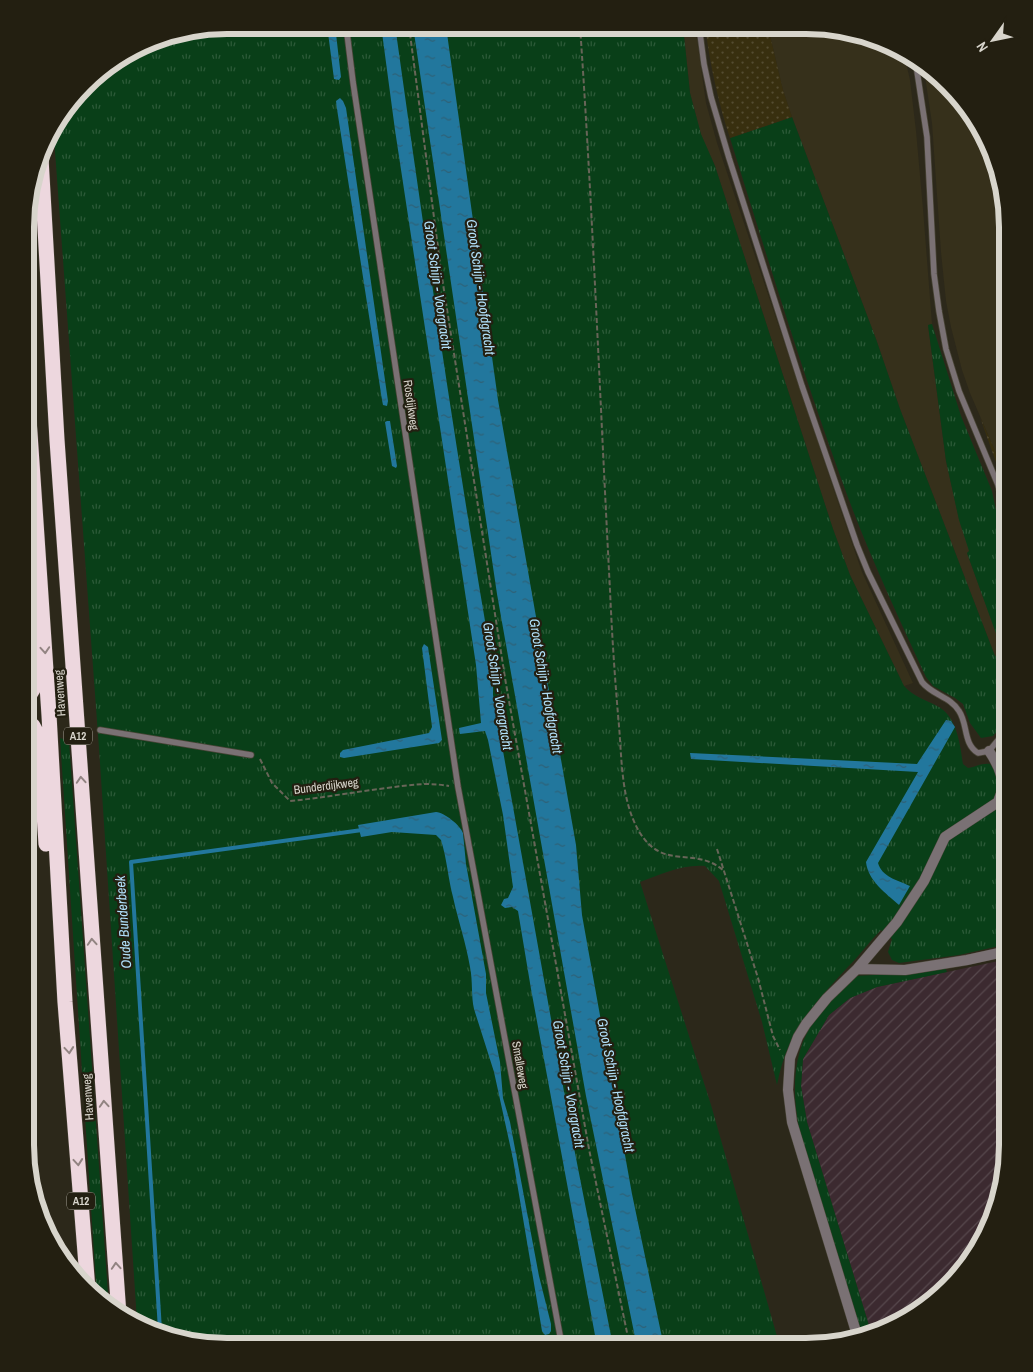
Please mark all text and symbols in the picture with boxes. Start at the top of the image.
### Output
north arrow [968,15,1018,65]
text: N [972,39,992,55]
water label: Groot Schijn - Hoofdgracht [463,218,500,357]
water label: Groot Schijn - Voorgracht [420,220,456,351]
street label: Rosdijkweg [400,379,423,432]
water label: Groot Schijn - Hoofdgracht [525,617,567,756]
water label: Groot Schijn - Voorgracht [479,621,517,752]
one-way arrow [39,646,50,654]
street label: Havenweg [50,669,70,717]
road number: A12 [64,728,92,744]
street label: Bunderdijkweg [293,774,360,798]
one-way arrow [76,775,87,783]
water label: Oude Bunderbeek [111,874,135,969]
one-way arrow [87,937,98,945]
water label: Groot Schijn - Hoofdgracht [593,1016,639,1154]
water label: Groot Schijn - Voorgracht [549,1019,589,1150]
street label: Smalleweg [508,1040,532,1091]
one-way arrow [63,1047,74,1055]
street label: Havenweg [78,1073,98,1121]
one-way arrow [99,1100,110,1108]
one-way arrow [72,1158,83,1166]
road number: A12 [67,1192,95,1210]
one-way arrow [110,1262,121,1270]

